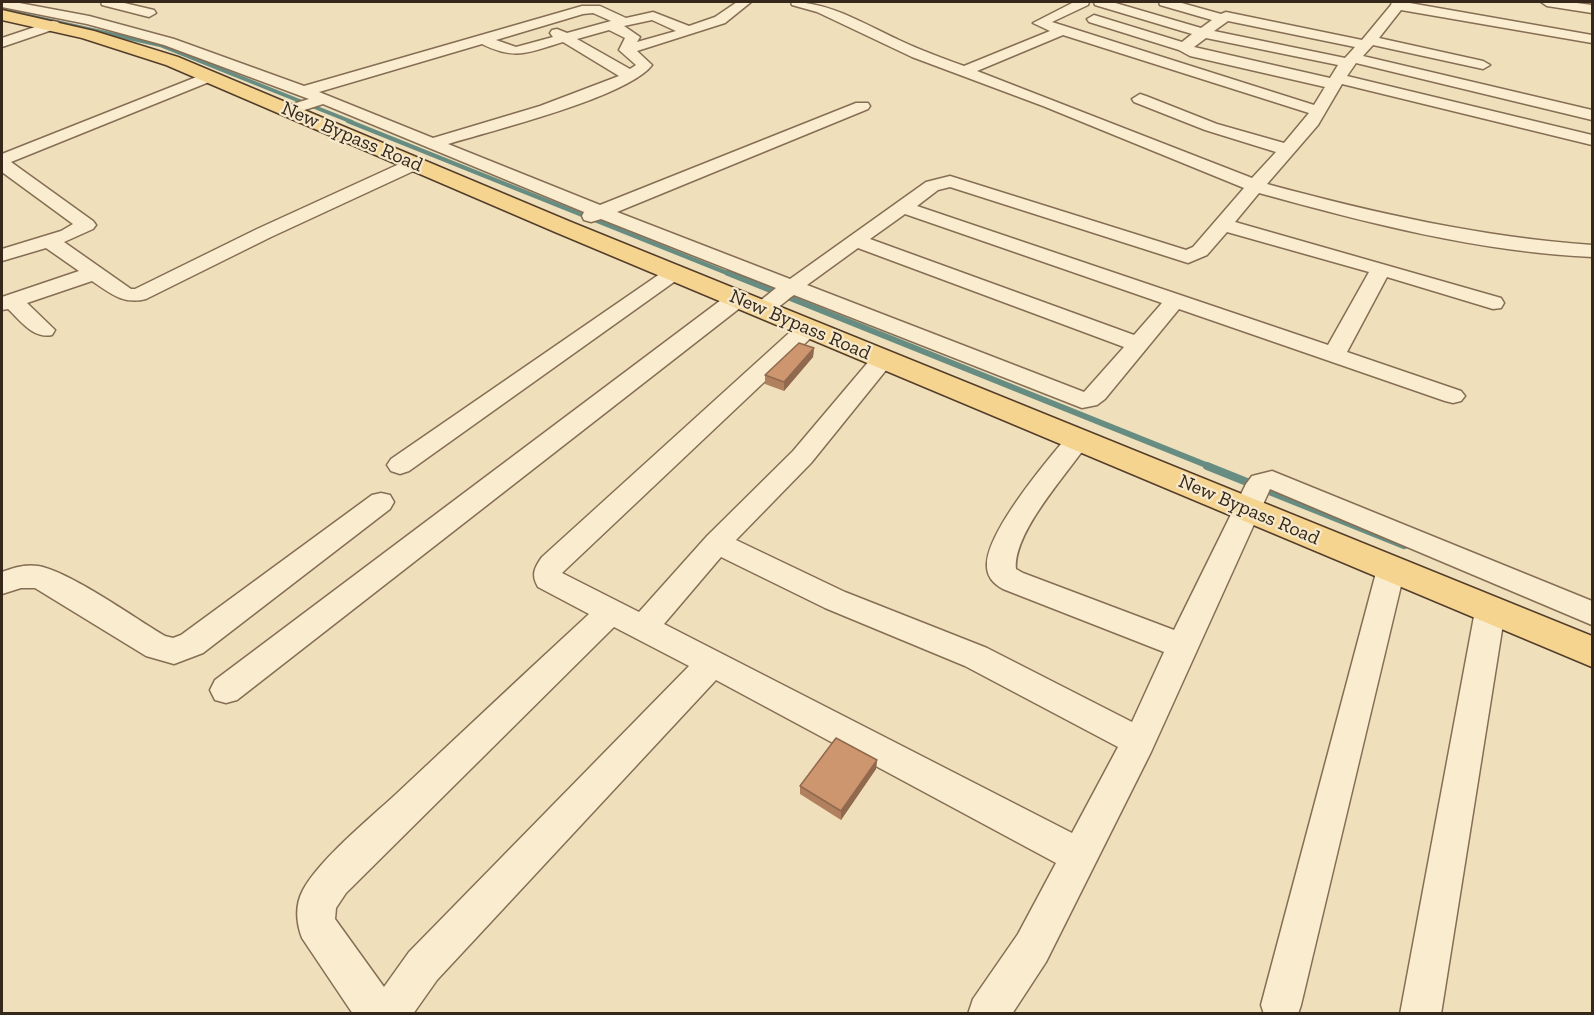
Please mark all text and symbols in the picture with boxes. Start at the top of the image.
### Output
street label: New Bypass Road [278,96,426,178]
street label: New Bypass Road [726,284,874,366]
street label: New Bypass Road [1175,469,1323,551]

